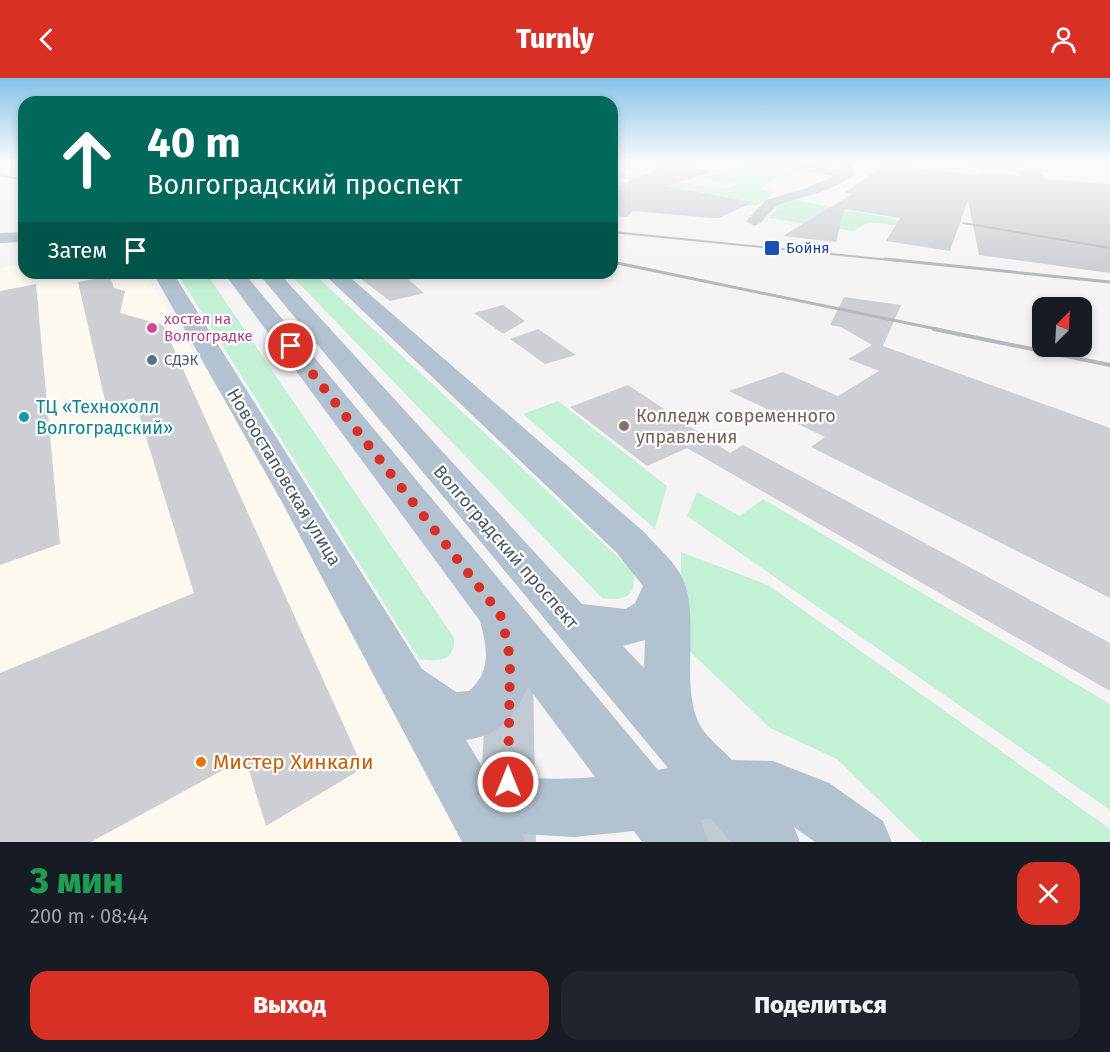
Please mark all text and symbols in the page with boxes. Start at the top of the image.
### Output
icon: back [30,23,63,56]
text: Turnly [516,23,594,55]
icon: person [1047,23,1080,56]
text: 40 m [147,118,241,168]
icon: ahead [48,120,126,198]
text: Волгоградский проспект [147,169,462,201]
icon: arrive [119,234,152,267]
text: Затем [48,237,107,264]
marker: Бойня [763,239,781,257]
place label: Бойня [786,239,830,257]
north arrow [1032,297,1092,357]
map controls [1032,297,1092,357]
place label: хостел на Волгоградке [164,310,253,345]
pin [265,320,316,371]
marker: хостел на Волгоградке [145,321,159,335]
icon: arrive [274,329,307,362]
place label: СДЭК [164,351,199,369]
marker: СДЭК [145,353,159,367]
street label: Новоостаповская улица [222,384,346,570]
place label: ТЦ «Технохолл Волгоградский» [36,396,173,439]
place label: Колледж современного управления [636,405,836,448]
marker: ТЦ «Технохолл Волгоградский» [17,410,31,424]
marker: Колледж современного управления [617,419,631,433]
street label: Волгоградский проспект [429,460,584,634]
place label: Мистер Хинкали [213,749,374,775]
position arrow [476,750,540,814]
marker: Мистер Хинкали [194,755,208,769]
text: 3 мин [30,859,124,903]
button: close [1017,862,1080,925]
text: 200 m · 08:44 [30,904,148,928]
button: Выход [30,971,549,1040]
button: Поделиться [561,971,1080,1040]

